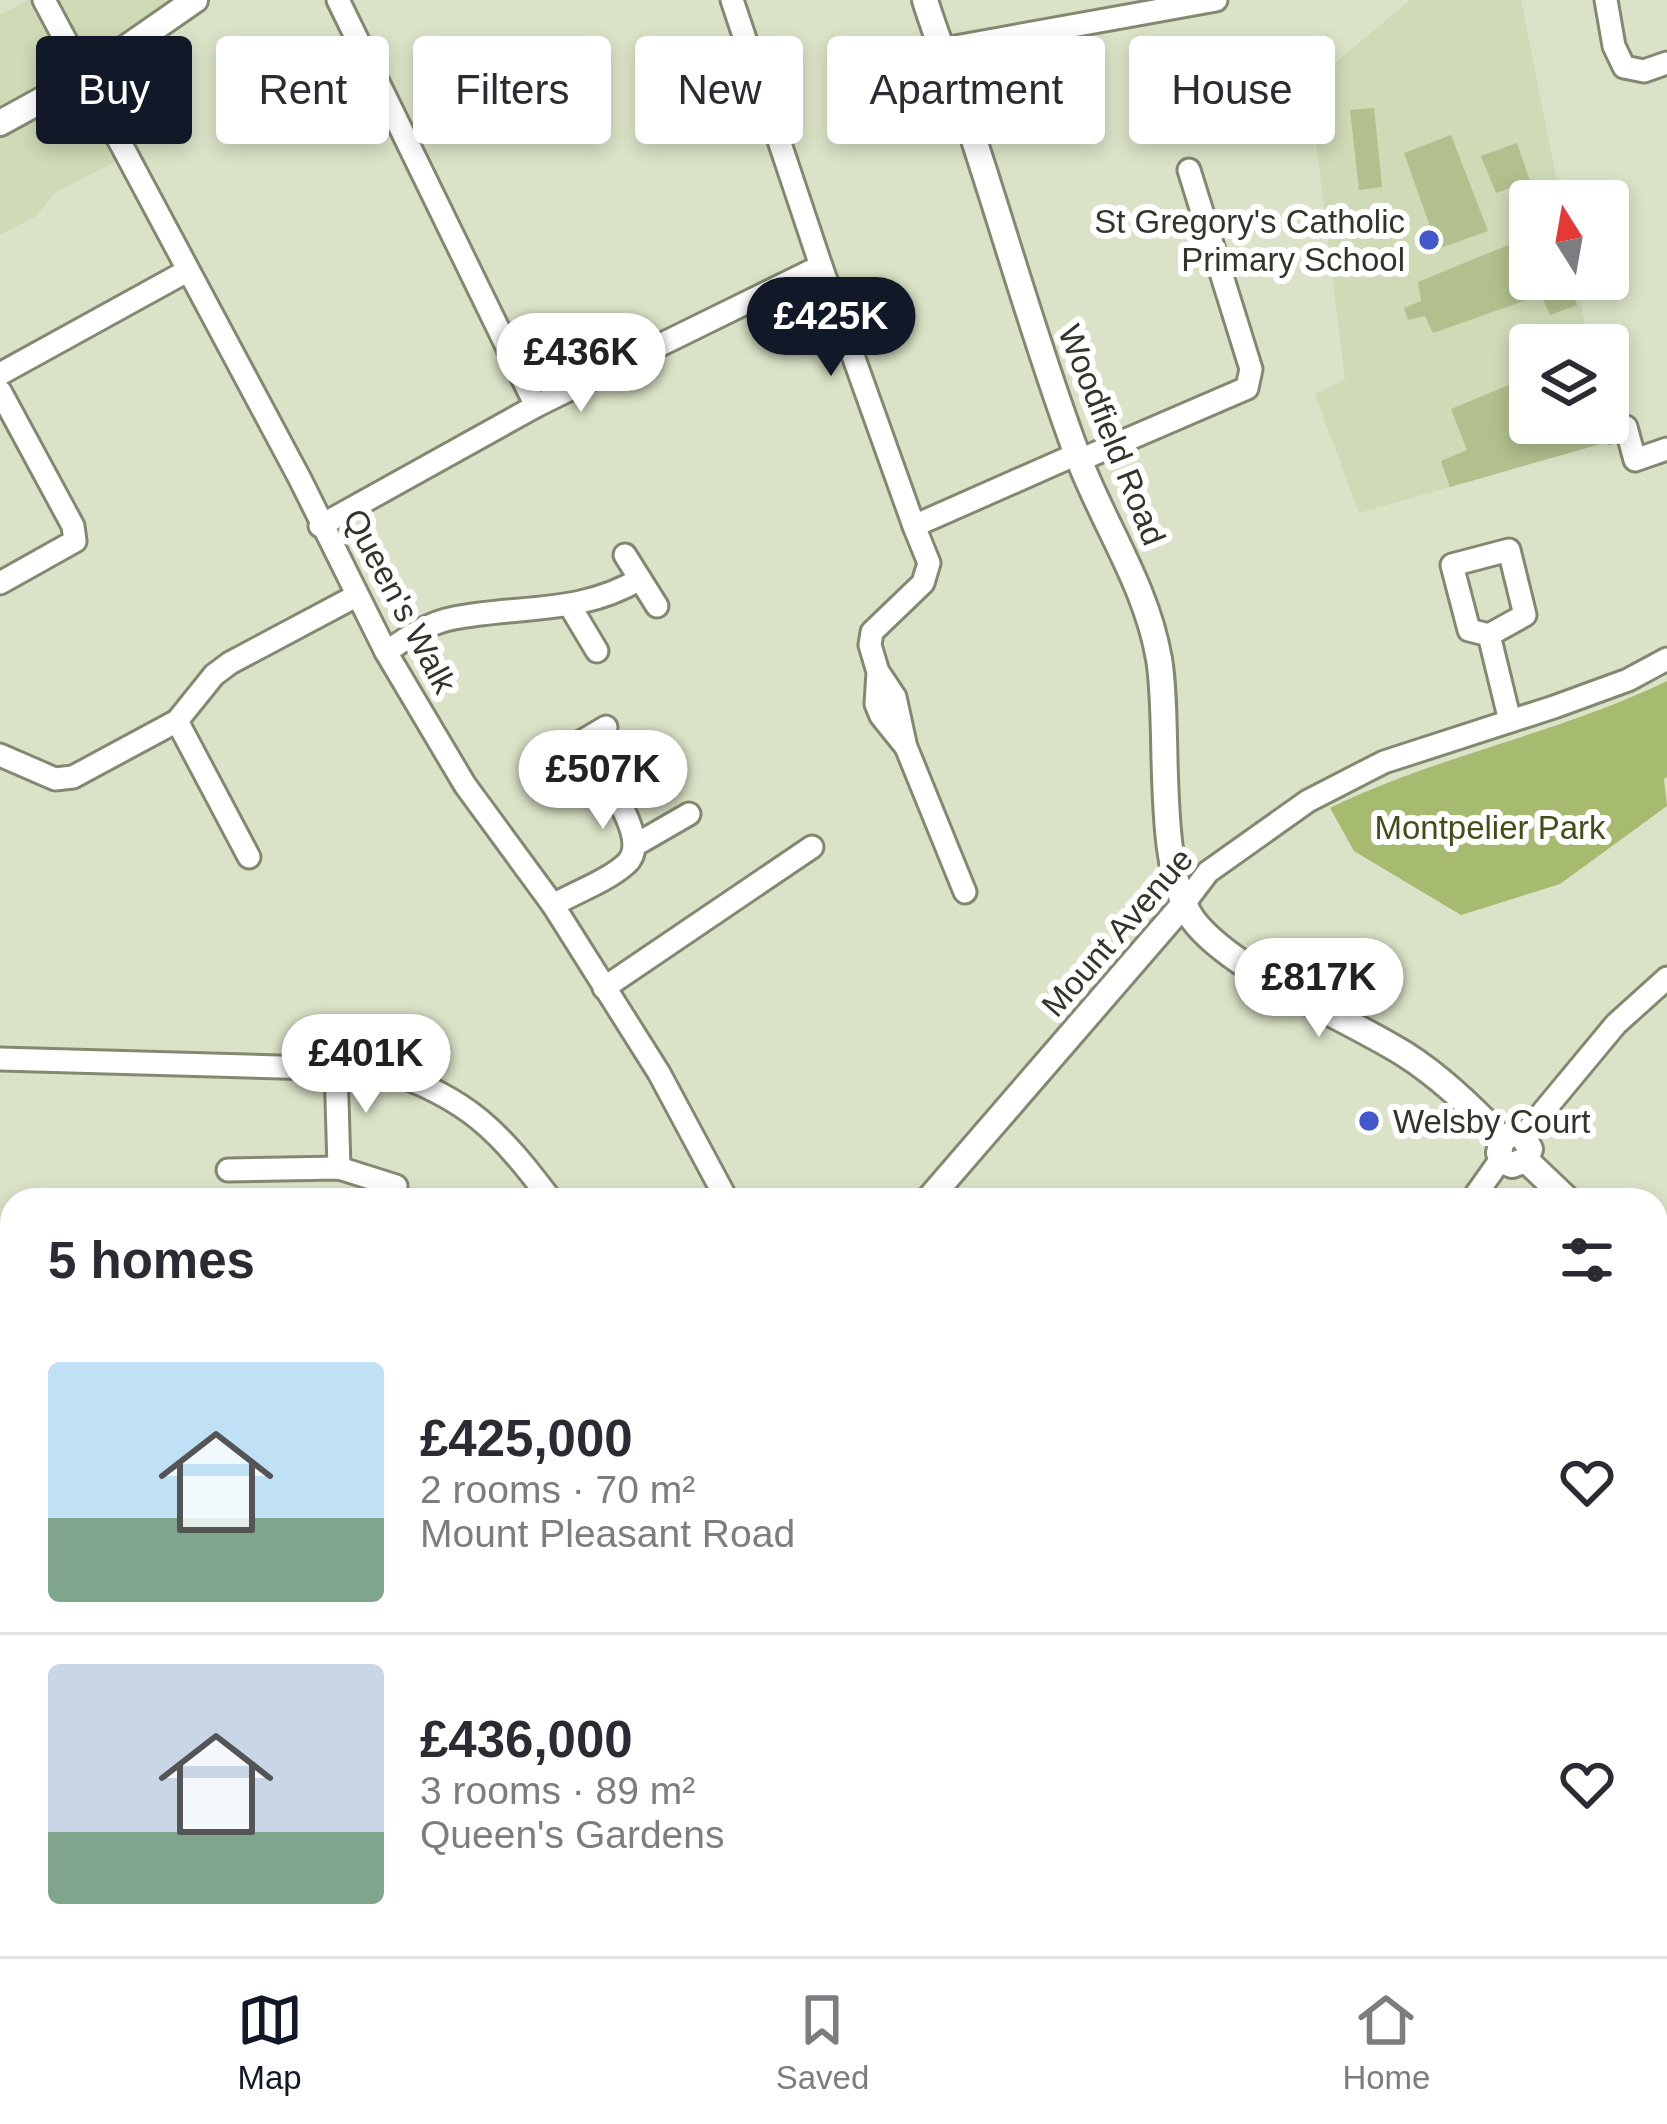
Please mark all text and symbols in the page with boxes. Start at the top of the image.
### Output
chip: Buy [36,36,192,144]
chip: Rent [216,36,389,144]
chip: Filters [413,36,611,144]
chip: New [635,36,803,144]
chip: Apartment [827,36,1105,144]
chip: House [1129,36,1335,144]
north arrow [1509,180,1629,300]
map controls [1509,180,1629,444]
place label: St Gregory's Catholic Primary School [1094,203,1405,278]
marker: St Gregory's Catholic Primary School [1416,227,1442,253]
pin: £425K [747,277,915,379]
text: £425K [774,294,888,337]
pin: £436K [497,313,665,415]
street label: Woodfield Road [1051,319,1173,551]
button: layers [1509,324,1629,444]
text: £436K [524,330,638,373]
street label: Queen's Walk [336,503,464,700]
pin: £507K [519,730,687,832]
text: £507K [546,747,660,790]
park label: Montpelier Park [1374,809,1606,846]
street label: Mount Avenue [1034,840,1200,1024]
pin: £817K [1235,938,1403,1040]
text: £817K [1262,955,1376,998]
pin: £401K [282,1014,450,1116]
text: £401K [309,1031,423,1074]
place label: Welsby Court [1393,1103,1590,1140]
marker: Welsby Court [1356,1108,1382,1134]
icon: filters [1554,1227,1620,1293]
text: 5 homes [48,1232,255,1289]
icon: home [144,1410,288,1554]
text: £425,000 [420,1410,633,1467]
icon: heart [1554,1449,1620,1515]
text: 2 rooms · 70 m² [420,1468,695,1511]
text: Mount Pleasant Road [420,1512,795,1555]
text: £436,000 [420,1711,633,1768]
icon: home [144,1712,288,1856]
icon: heart [1554,1751,1620,1817]
text: 3 rooms · 89 m² [420,1769,695,1812]
text: Queen's Gardens [420,1813,724,1856]
tab: Map [237,1987,303,2097]
tab: Saved [776,1987,869,2097]
tab: Home [1342,1987,1430,2097]

